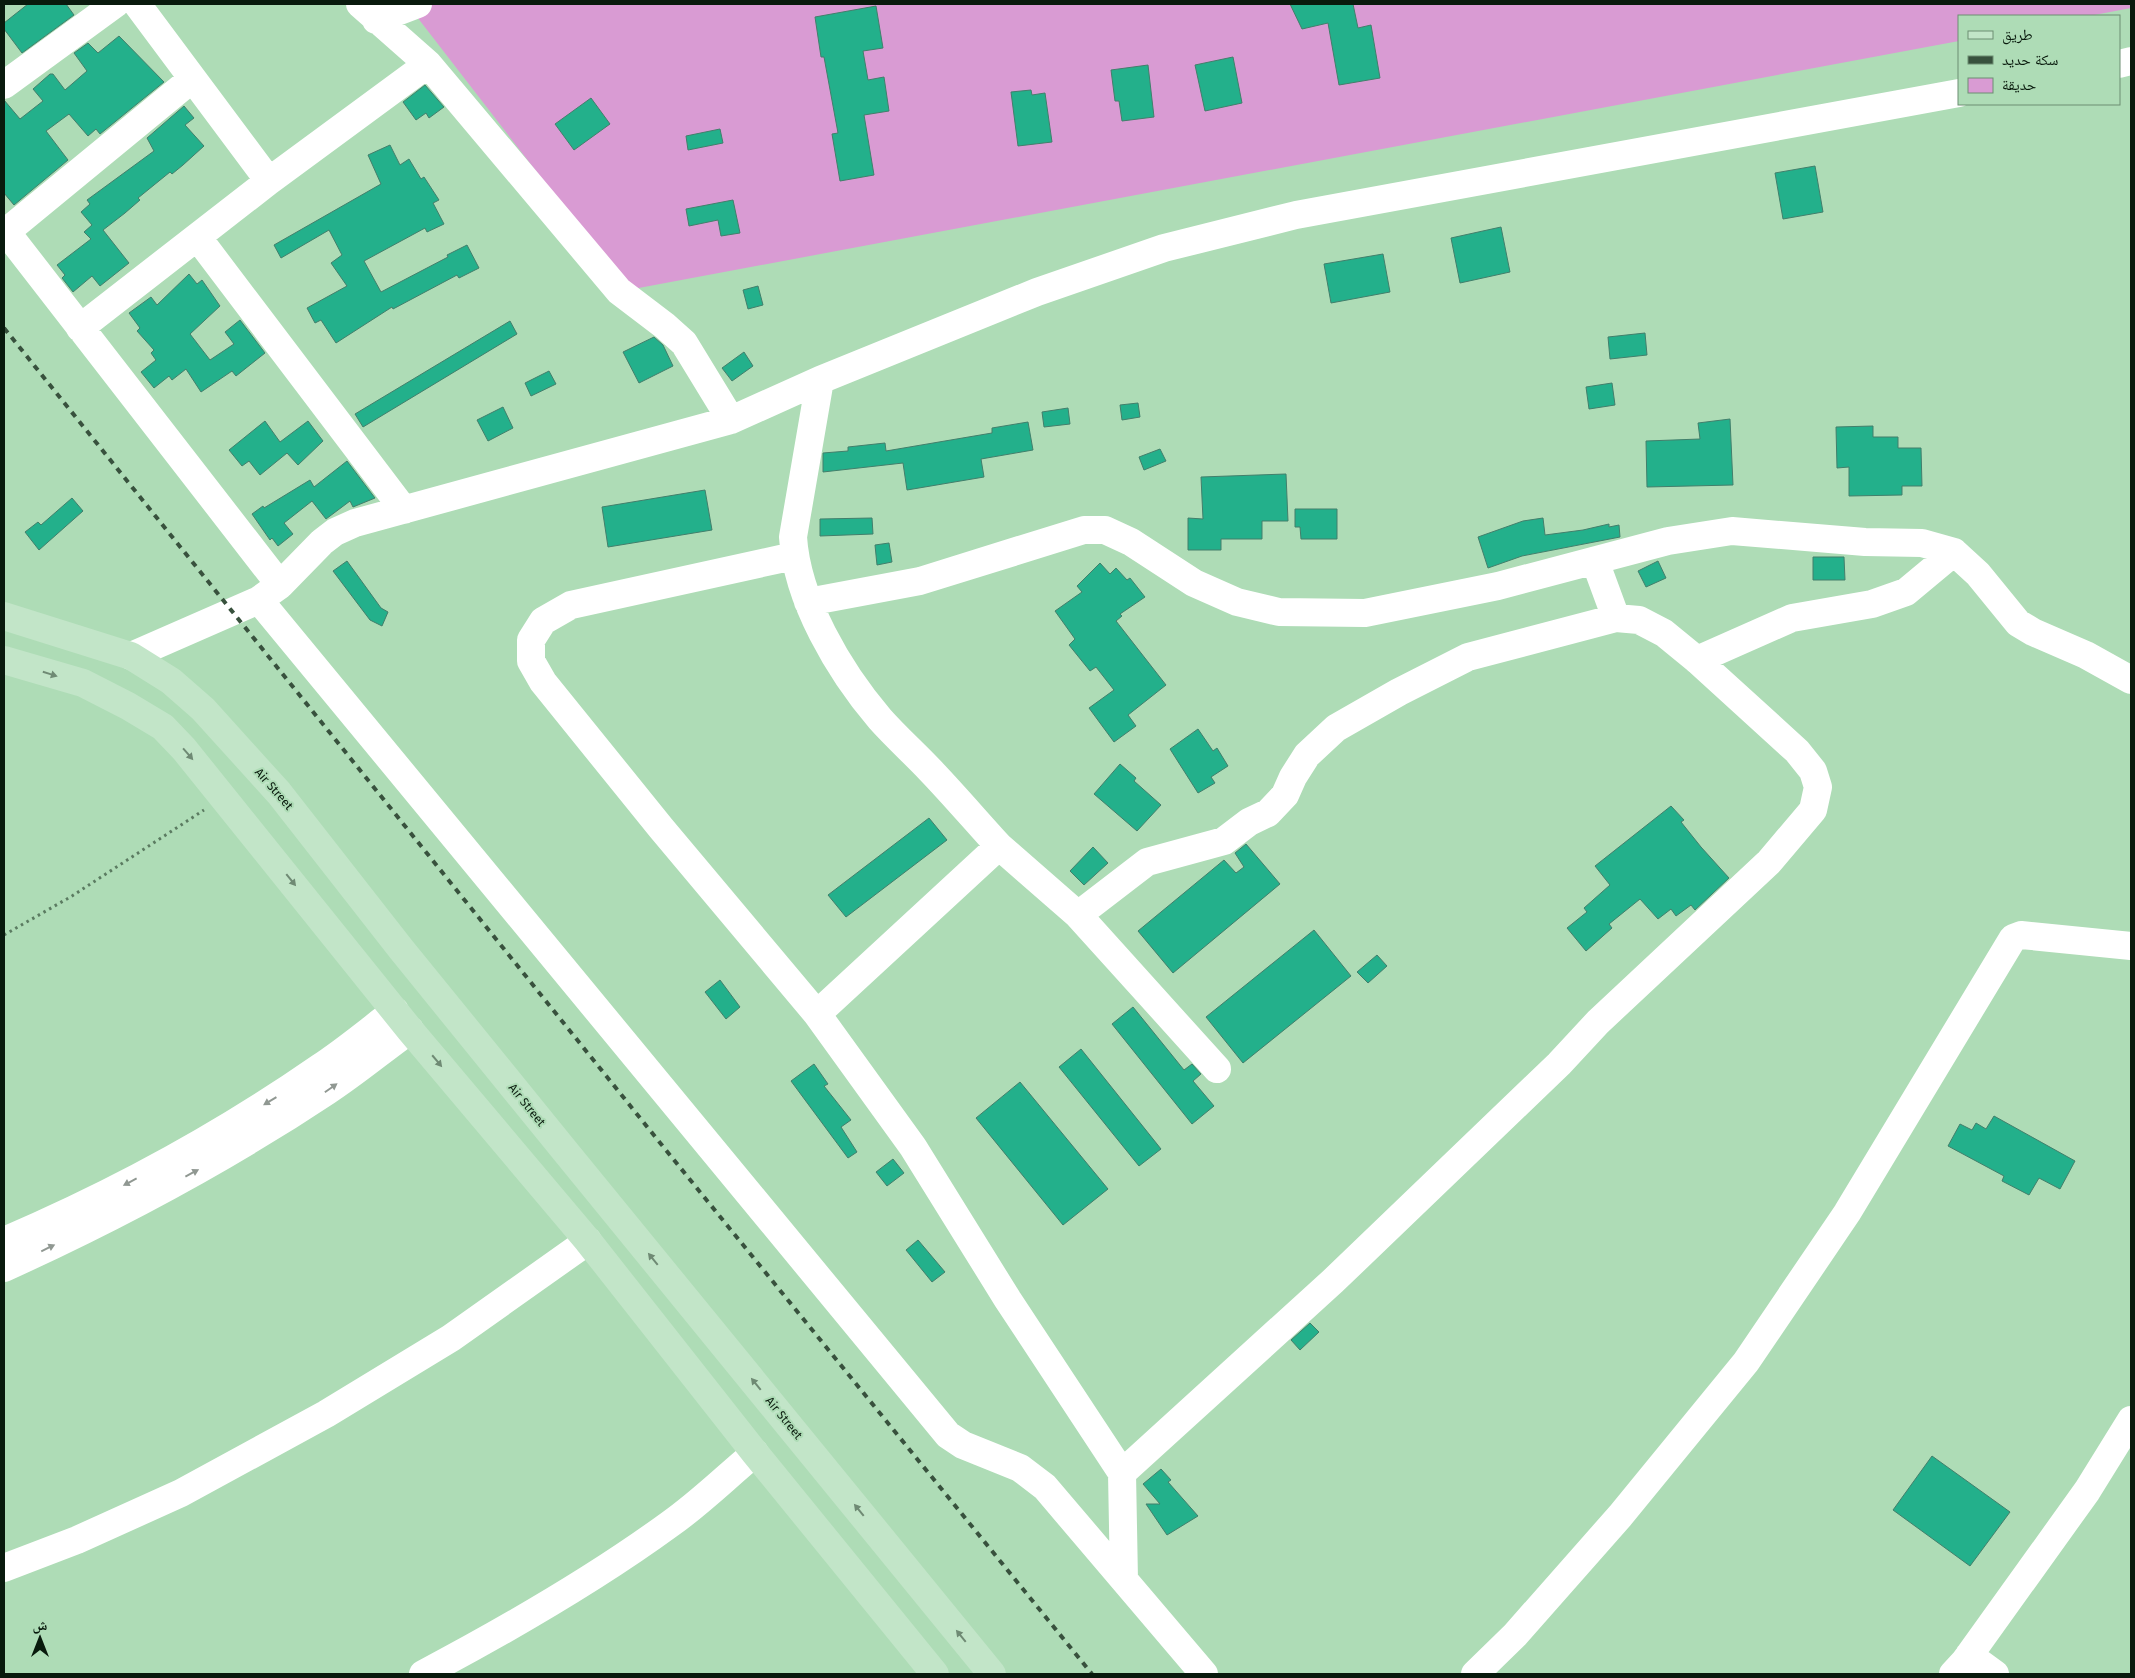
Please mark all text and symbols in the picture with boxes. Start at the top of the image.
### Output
legend [1958,15,2120,105]
text: طريق [2002,26,2033,45]
text: سكة حديد [2002,51,2059,69]
text: حديقة [2002,76,2037,94]
one-way arrow [43,670,58,678]
one-way arrow [183,748,194,761]
street label: Air Street [252,765,296,813]
one-way arrow [285,874,296,887]
one-way arrow [431,1055,442,1068]
street label: Air Street [506,1081,549,1130]
one-way arrow [324,1083,338,1093]
one-way arrow [264,1096,277,1105]
one-way arrow [185,1169,200,1177]
one-way arrow [122,1178,137,1186]
one-way arrow [41,1244,55,1252]
one-way arrow [647,1253,658,1266]
one-way arrow [750,1379,762,1391]
street label: Air Street [763,1394,806,1443]
one-way arrow [853,1504,864,1517]
north arrow [15,1613,65,1663]
text: ش [33,1617,48,1634]
one-way arrow [956,1630,967,1643]

